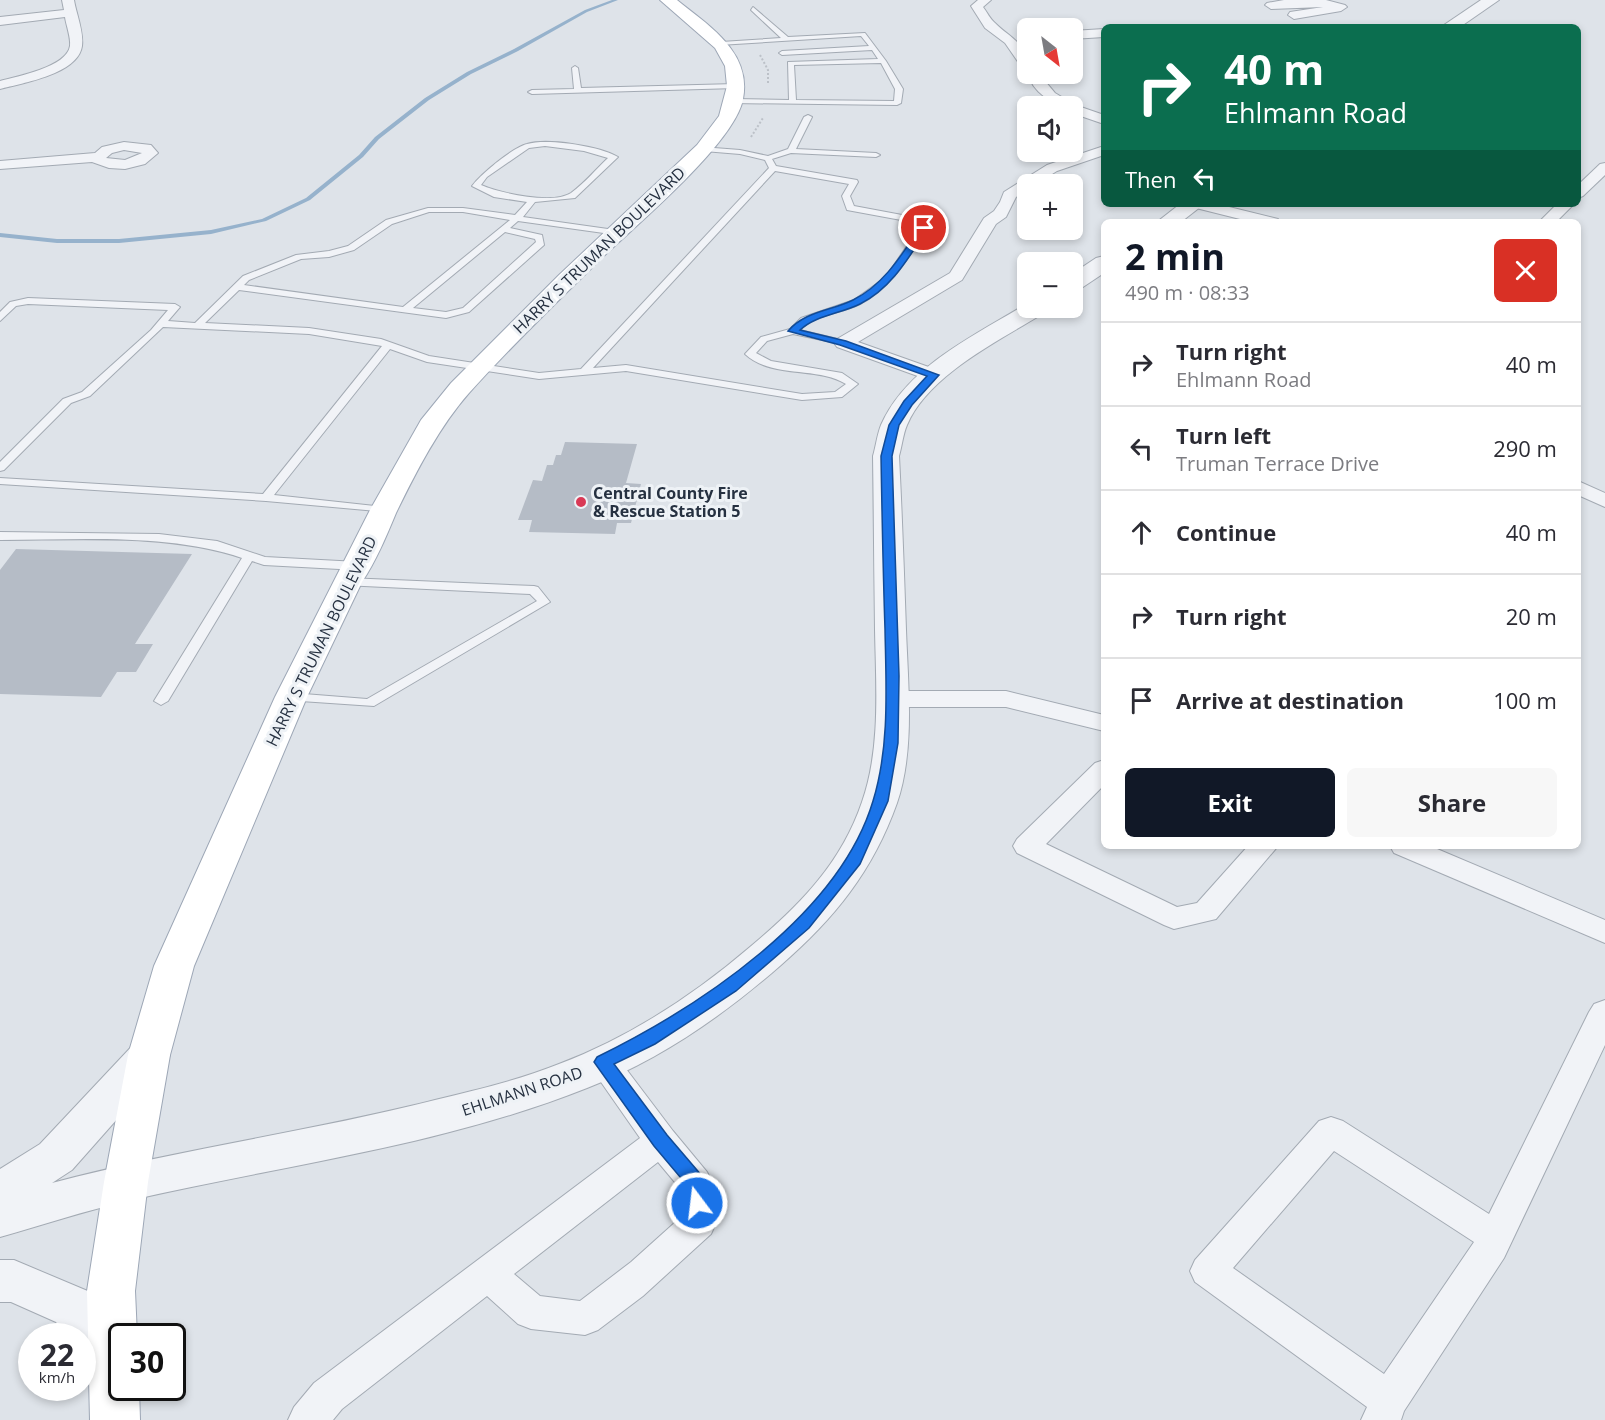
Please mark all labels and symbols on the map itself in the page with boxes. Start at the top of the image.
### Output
north arrow [1017,18,1083,84]
street label: HARRY S TRUMAN BOULEVARD [508,162,690,338]
pin [898,202,949,253]
place label: Central County Fire & Rescue Station 5 [593,482,748,522]
marker: Central County Fire & Rescue Station 5 [574,495,588,509]
street label: HARRY S TRUMAN BOULEVARD [260,532,382,750]
street label: EHLMANN ROAD [459,1061,585,1121]
position arrow [665,1171,729,1235]
speed limit sign: 30 [108,1323,186,1401]

